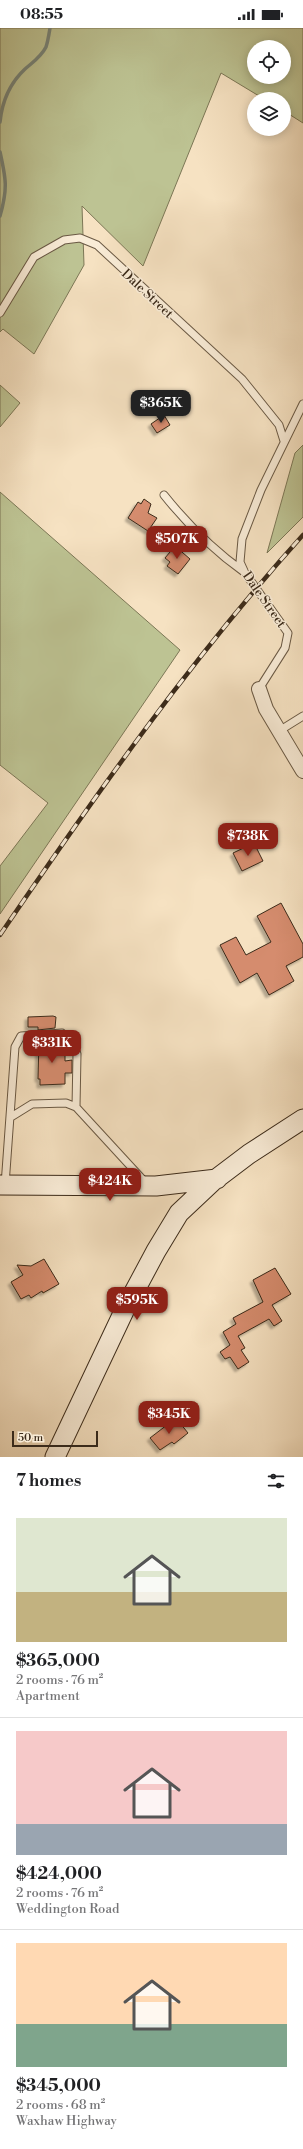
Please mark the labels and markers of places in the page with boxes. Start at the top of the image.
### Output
pin: $365K [133,390,189,424]
pin: $507K [149,526,205,560]
pin: $738K [220,823,276,857]
pin: $331K [24,1030,80,1064]
pin: $424K [82,1168,138,1202]
pin: $595K [109,1287,165,1321]
pin: $345K [141,1401,197,1435]

